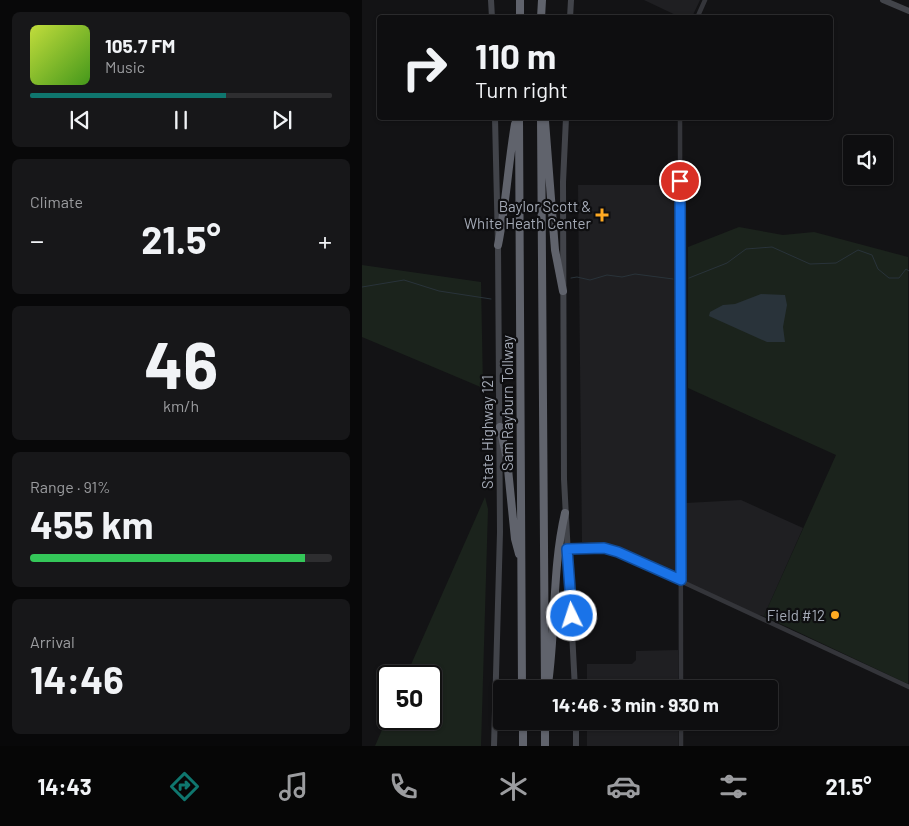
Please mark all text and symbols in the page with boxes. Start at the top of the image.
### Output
text: 105.7 FM [105,34,175,57]
text: 110 m [475,34,556,76]
icon: right [392,35,457,100]
text: Music [105,57,145,76]
text: Turn right [475,76,568,102]
icon: previous [66,106,94,134]
icon: pause [167,106,195,134]
icon: next [268,106,296,134]
map controls [843,135,893,185]
button: sound [843,135,893,185]
pin [659,160,701,202]
icon: arrive [666,167,694,195]
text: Climate [30,192,83,211]
place label: Baylor Scott & White Heath Center [464,197,592,232]
marker: Baylor Scott & White Heath Center [595,208,609,222]
text: 21.5° [141,216,221,262]
text: − [30,223,44,257]
text: + [318,223,332,257]
text: 46 [144,324,218,402]
street label: Sam Rayburn Tollway [498,335,516,471]
street label: State Highway 121 [478,375,496,489]
text: km/h [163,396,199,415]
text: Range · 91% [30,477,111,496]
text: 455 km [30,501,154,547]
position arrow [545,589,597,641]
place label: Field #12 [767,606,825,624]
marker: Field #12 [829,609,841,621]
text: Arrival [30,632,75,651]
text: 14:46 [30,656,124,702]
speed limit sign: 50 [377,665,442,730]
text: 14:46 · 3 min · 930 m [552,693,719,716]
icon: directions [167,769,202,804]
icon: music [276,769,311,804]
icon: phone [386,769,421,804]
icon: climate [496,769,531,804]
icon: car [606,769,641,804]
icon: filters [716,769,751,804]
text: 14:43 [37,773,92,799]
text: 21.5° [826,773,872,799]

